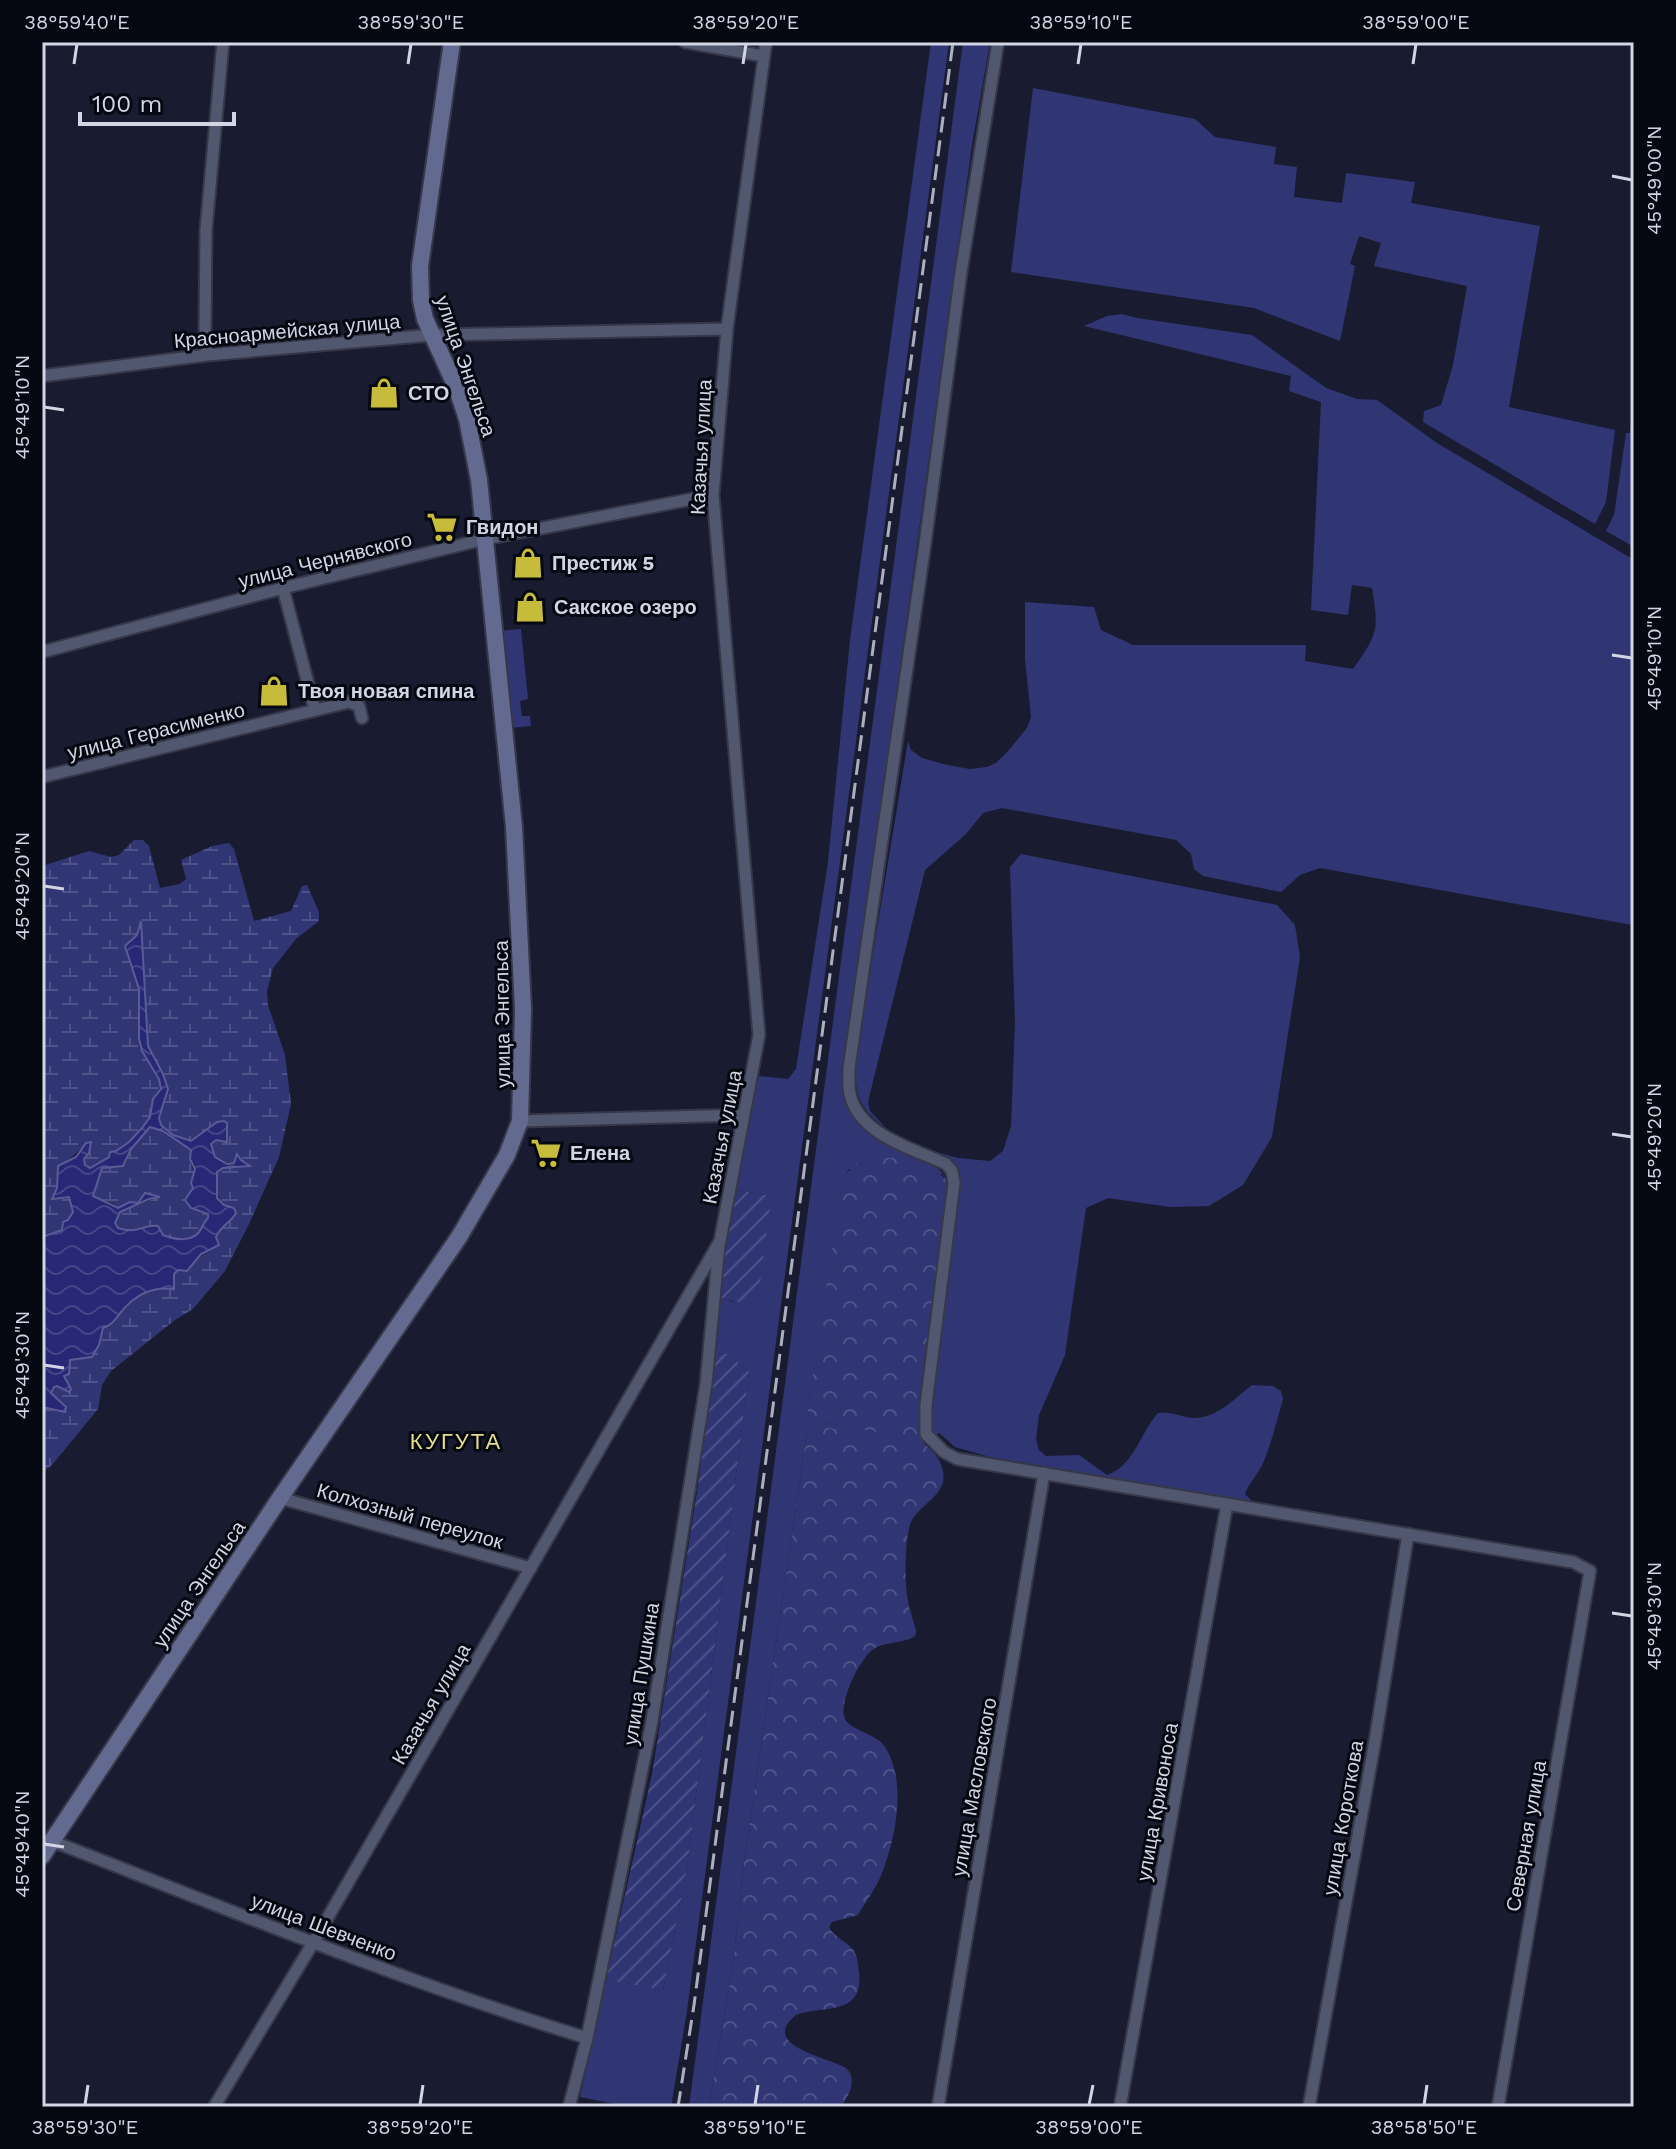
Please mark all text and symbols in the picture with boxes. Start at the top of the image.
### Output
text: 38°59'40"E [24,10,130,34]
text: 38°59'30"E [358,10,464,34]
text: 38°59'20"E [693,10,799,34]
text: 38°59'10"E [1030,10,1132,34]
text: 38°59'00"E [1362,10,1470,34]
scale bar [80,76,234,126]
text: 100 m [92,90,162,118]
text: 45°49'00"N [1642,125,1666,235]
street label: улица Энгельса [431,292,502,441]
street label: Красноармейская улица [173,309,402,353]
text: 45°49'10"N [10,355,34,459]
shop icon: СТО [367,376,401,410]
street label: Казачья улица [685,378,717,515]
place label: СТО [408,381,449,405]
supermarket icon: Гвидон [425,510,459,544]
place label: Гвидон [466,515,538,539]
street label: улица Чернявского [236,527,414,593]
shop icon: Престиж 5 [511,546,545,580]
place label: Престиж 5 [552,551,654,575]
shop icon: Сакское озеро [513,590,547,624]
place label: Сакское озеро [554,595,697,619]
text: 45°49'10"N [1642,606,1666,710]
shop icon: Твоя новая спина [257,674,291,708]
place label: Твоя новая спина [298,679,475,703]
street label: улица Герасименко [65,697,247,765]
text: 45°49'20"N [10,832,34,940]
street label: улица Энгельса [489,939,515,1088]
street label: Казачья улица [697,1067,747,1206]
text: 45°49'20"N [1642,1083,1666,1191]
supermarket icon: Елена [529,1136,563,1170]
place label: Елена [570,1141,631,1165]
text: 45°49'30"N [10,1311,34,1419]
district label: КУГУТА [410,1429,502,1454]
street label: Колхозный переулок [314,1478,506,1554]
street label: улица Энгельса [148,1515,251,1652]
text: 45°49'30"N [1642,1562,1666,1670]
street label: улица Пушкина [618,1600,664,1747]
street label: Казачья улица [387,1638,476,1769]
street label: улица Масловского [946,1696,1002,1878]
street label: улица Кривоноса [1131,1720,1183,1883]
street label: улица Короткова [1318,1738,1369,1897]
street label: Северная улица [1501,1758,1551,1913]
text: 45°49'40"N [10,1790,34,1898]
street label: улица Шевченко [248,1888,400,1966]
text: 38°59'30"E [32,2115,138,2139]
text: 38°59'20"E [367,2115,473,2139]
text: 38°59'10"E [704,2115,806,2139]
text: 38°59'00"E [1035,2115,1143,2139]
text: 38°58'50"E [1371,2115,1477,2139]

